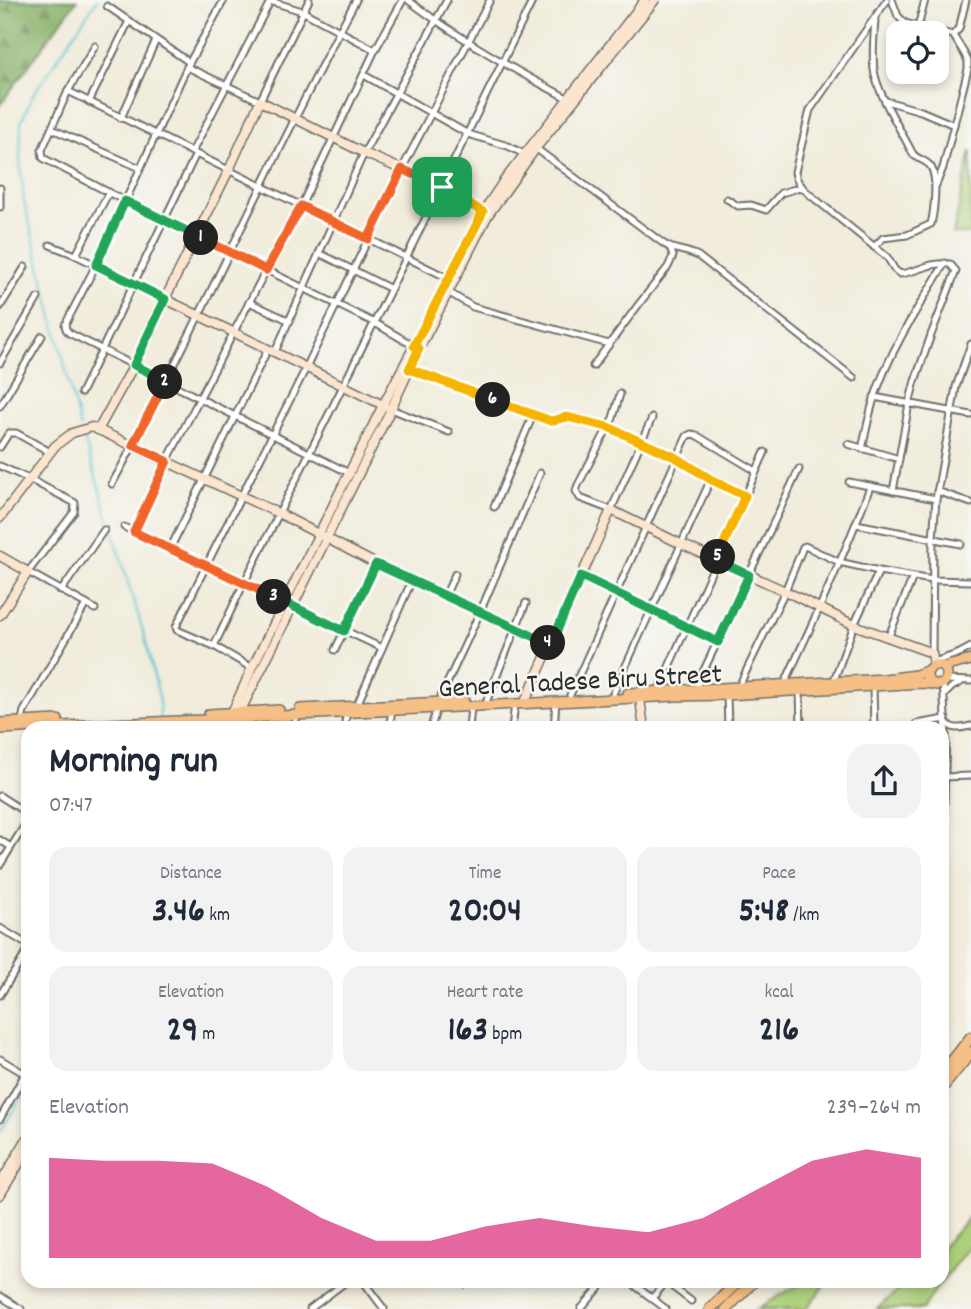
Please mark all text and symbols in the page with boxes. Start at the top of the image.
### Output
map controls [886,21,949,84]
button: locate [886,21,949,84]
pin [412,157,472,217]
icon: arrive [423,168,461,206]
pin: 1 [184,220,218,256]
text: 1 [198,224,203,251]
pin: 2 [148,364,182,400]
text: 2 [160,368,169,395]
pin: 6 [476,382,510,418]
text: 6 [488,386,497,413]
pin: 5 [700,540,736,574]
text: 5 [713,543,722,570]
pin: 3 [256,580,292,614]
text: 3 [269,583,278,610]
pin: 4 [530,626,566,660]
text: 4 [544,629,551,656]
street label: General Tadese Biru Street [437,657,723,711]
text: Morning run [49,736,218,791]
button: share [847,744,921,818]
text: 07:47 [49,790,93,823]
text: Distance [160,861,222,888]
text: Time [469,861,501,888]
text: Pace [762,861,796,888]
text: 3.46 [152,888,205,938]
text: 20:04 [448,888,522,938]
text: 5:48 [738,888,789,938]
text: km [205,903,230,930]
text: /km [789,903,820,930]
text: Elevation [158,980,224,1007]
text: Heart rate [447,980,523,1007]
text: kcal [765,980,793,1007]
text: 29 [167,1007,198,1057]
text: 163 [448,1007,488,1057]
text: 216 [759,1007,799,1057]
text: m [198,1022,215,1049]
text: bpm [488,1022,522,1049]
text: Elevation [49,1092,129,1125]
text: 239–264 m [827,1092,921,1125]

